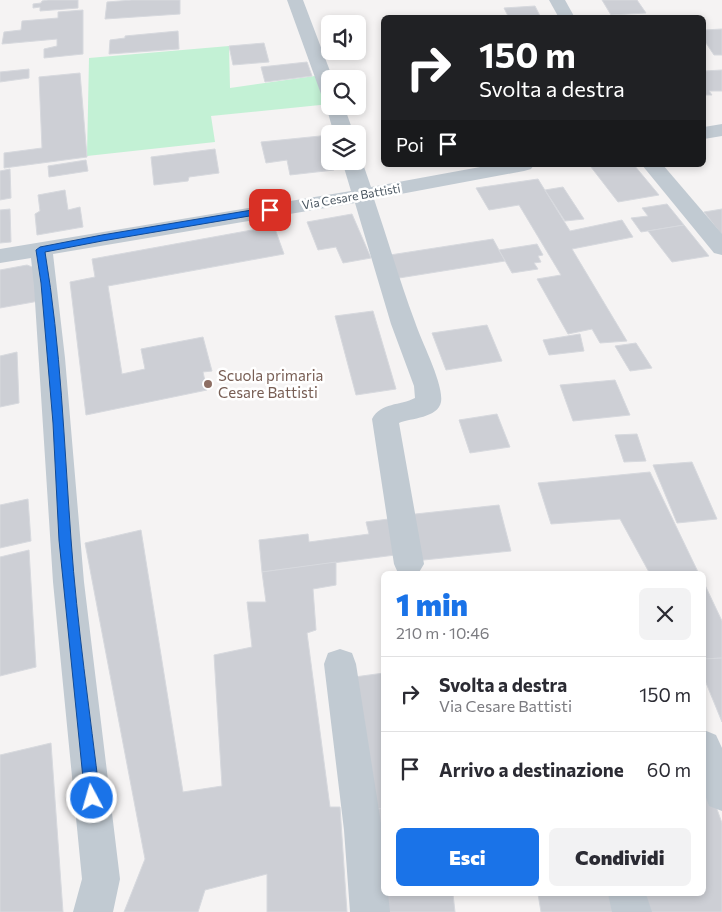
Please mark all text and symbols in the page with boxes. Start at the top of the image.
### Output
map controls [321,15,366,170]
button: sound [321,15,366,60]
text: 150 m [479,32,576,75]
icon: right [396,35,461,100]
button: search [321,70,366,115]
text: Svolta a destra [479,75,625,102]
button: layers [321,125,366,170]
icon: arrive [434,130,462,158]
text: Poi [396,133,424,156]
street label: Via Cesare Battisti [301,180,401,212]
pin [249,189,291,231]
icon: arrive [256,196,284,224]
place label: Scuola primaria Cesare Battisti [218,366,323,401]
marker: Scuola primaria Cesare Battisti [202,378,214,390]
text: 1 min [396,585,468,622]
button: close [639,588,691,640]
text: 210 m · 10:46 [396,623,489,642]
text: Svolta a destra [439,673,567,696]
icon: right [396,680,424,708]
text: 150 m [639,683,691,706]
text: Via Cesare Battisti [439,696,572,715]
icon: arrive [396,755,424,783]
text: Arrivo a destinazione [439,758,624,781]
text: 60 m [647,758,691,781]
position arrow [65,771,117,823]
button: Esci [396,828,539,886]
button: Condividi [549,828,691,886]

